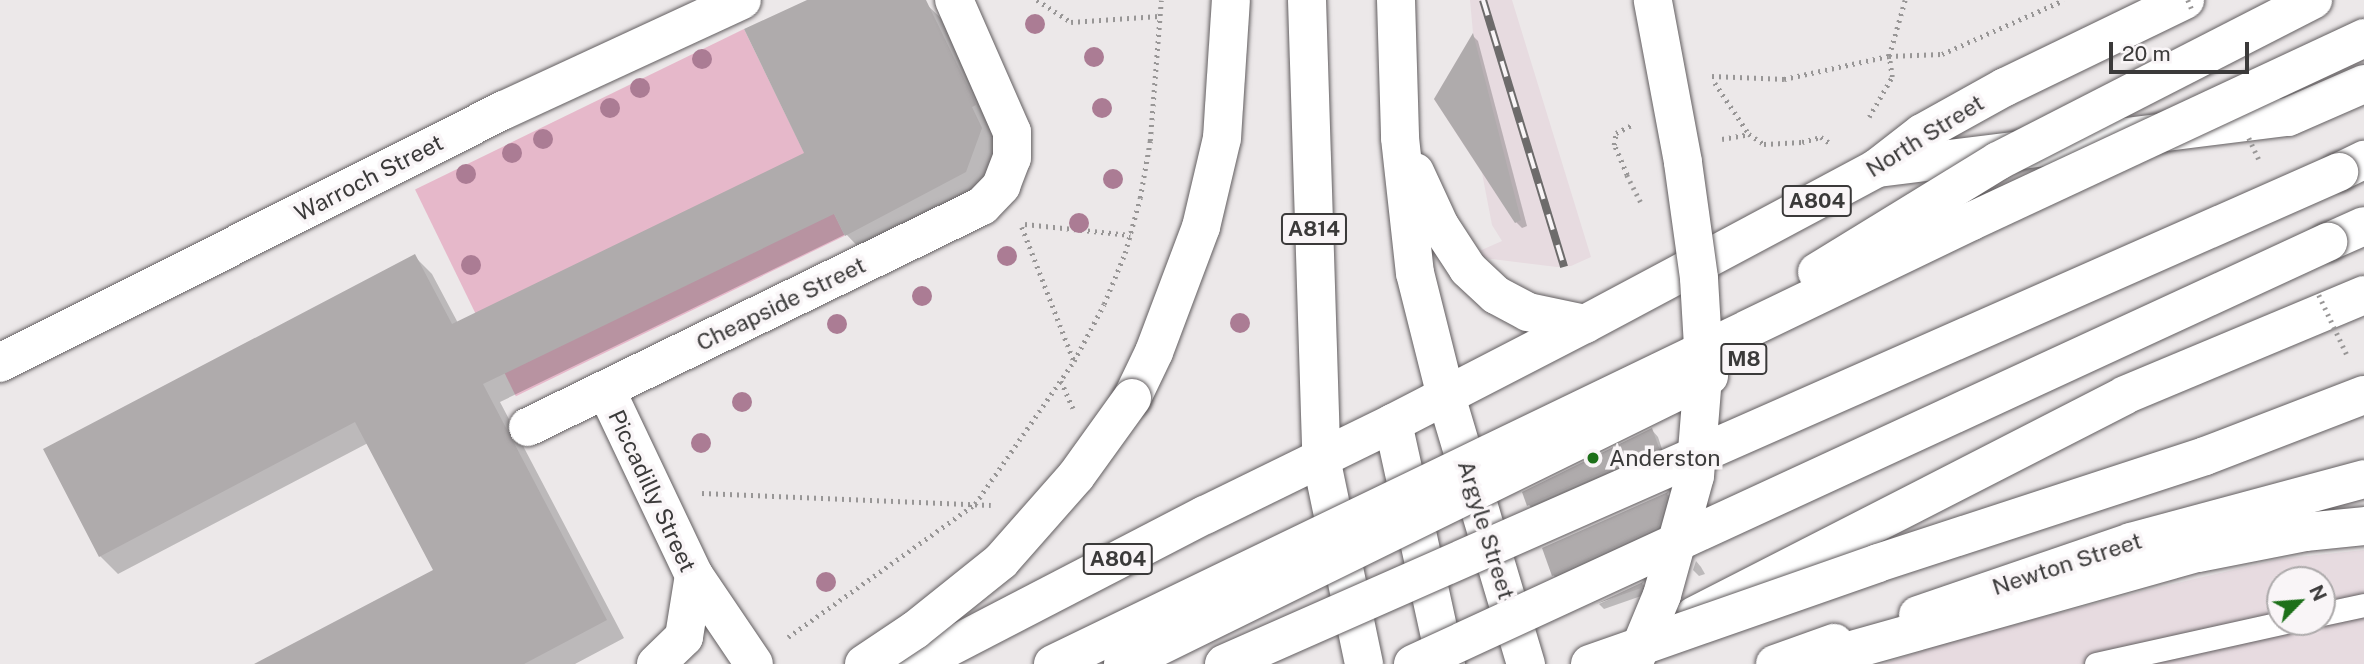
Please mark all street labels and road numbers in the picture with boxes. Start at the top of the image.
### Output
street label: North Street [1861,89,1989,183]
street label: Warroch Street [290,129,448,227]
road number: A804 [1780,184,1854,218]
road number: A814 [1281,212,1347,246]
street label: Cheapside Street [692,251,870,357]
road number: M8 [1720,342,1768,376]
street label: Piccadilly Street [602,406,702,576]
street label: Argyle Street [1452,457,1520,603]
street label: Newton Street [1989,527,2145,601]
road number: A804 [1081,542,1155,576]

